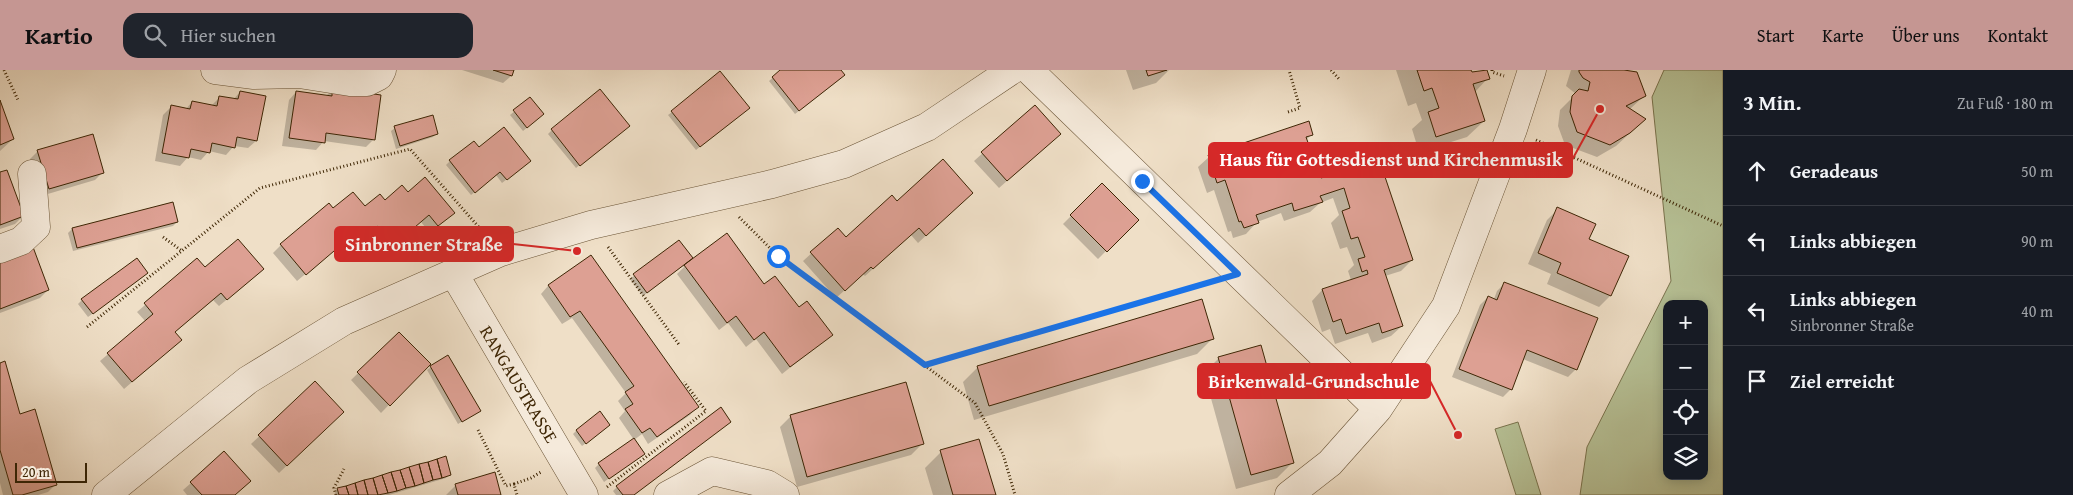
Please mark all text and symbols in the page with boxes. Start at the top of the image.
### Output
search box [123,13,473,58]
text: Kartio [25,18,93,53]
icon: search [141,21,169,49]
text: Hier suchen [181,21,276,49]
text: Start [1757,22,1794,49]
text: Karte [1822,22,1864,49]
text: Über uns [1892,22,1960,49]
text: Kontakt [1988,22,2048,49]
text: 3 Min. [1743,87,1801,118]
text: Zu Fuß · 180 m [1957,91,2053,115]
callout: Haus für Gottesdienst und Kirchenmusik [1209,143,1572,177]
text: Haus für Gottesdienst und Kirchenmusik [1220,145,1563,173]
icon: ahead [1743,157,1771,185]
text: Geradeaus [1790,157,1878,185]
text: 50 m [2021,159,2053,183]
route end [1131,170,1154,193]
callout: Sinbronner Straße [335,227,513,261]
icon: left [1743,227,1771,255]
text: Links abbiegen [1790,227,1916,255]
text: 90 m [2021,229,2053,253]
text: Sinbronner Straße [345,230,503,258]
route start [767,245,790,268]
text: Links abbiegen [1790,285,1916,313]
icon: left [1743,297,1771,325]
text: 40 m [2021,299,2053,323]
map controls [1663,300,1708,480]
button: + [1663,300,1708,345]
text: Sinbronner Straße [1790,313,1914,337]
street label: RANGAUSTRASSE [473,320,565,448]
button: − [1663,345,1708,390]
callout: Birkenwald-Grundschule [1198,364,1430,398]
text: Birkenwald-Grundschule [1208,367,1420,395]
icon: arrive [1743,367,1771,395]
text: Ziel erreicht [1790,367,1894,395]
button: locate [1663,390,1708,435]
button: layers [1663,435,1708,480]
scale bar [15,460,88,483]
text: 20 m [22,462,50,482]

